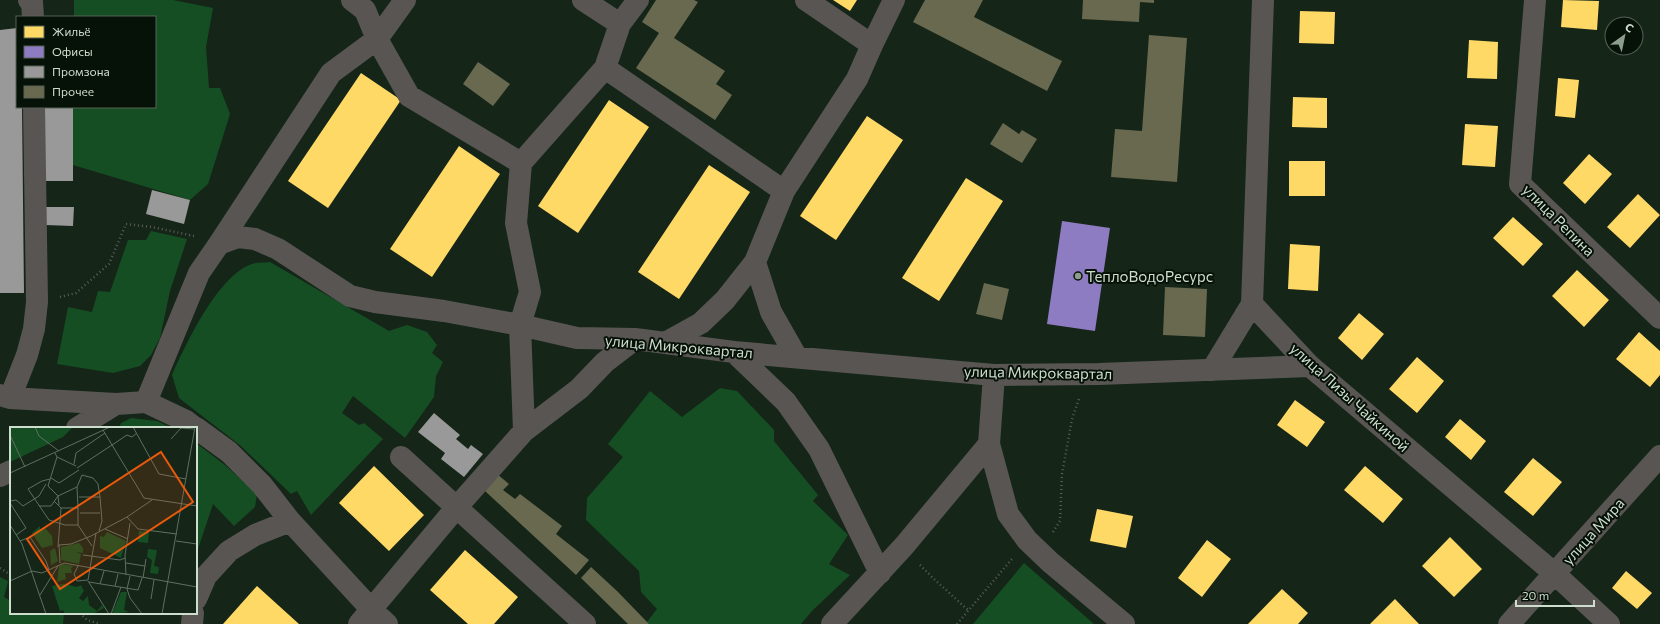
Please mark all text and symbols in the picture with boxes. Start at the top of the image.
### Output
legend [16,16,156,108]
north arrow [1604,16,1644,56]
text: С [1623,20,1637,35]
text: Жильё [52,24,91,38]
text: Офисы [52,44,93,58]
text: Промзона [52,64,110,78]
text: Прочее [52,84,94,98]
street label: улица Репина [1519,180,1599,260]
place label: ТеплоВодоРесурс [1086,267,1213,285]
marker: ТеплоВодоРесурс [1073,271,1083,281]
street label: улица Микроквартал [604,331,754,361]
street label: улица Лизы Чайкиной [1287,339,1413,455]
street label: улица Микроквартал [964,362,1112,382]
inset map [10,427,197,614]
street label: улица Мира [1558,494,1628,568]
scale bar [1516,582,1594,608]
text: 20 m [1522,588,1549,602]

